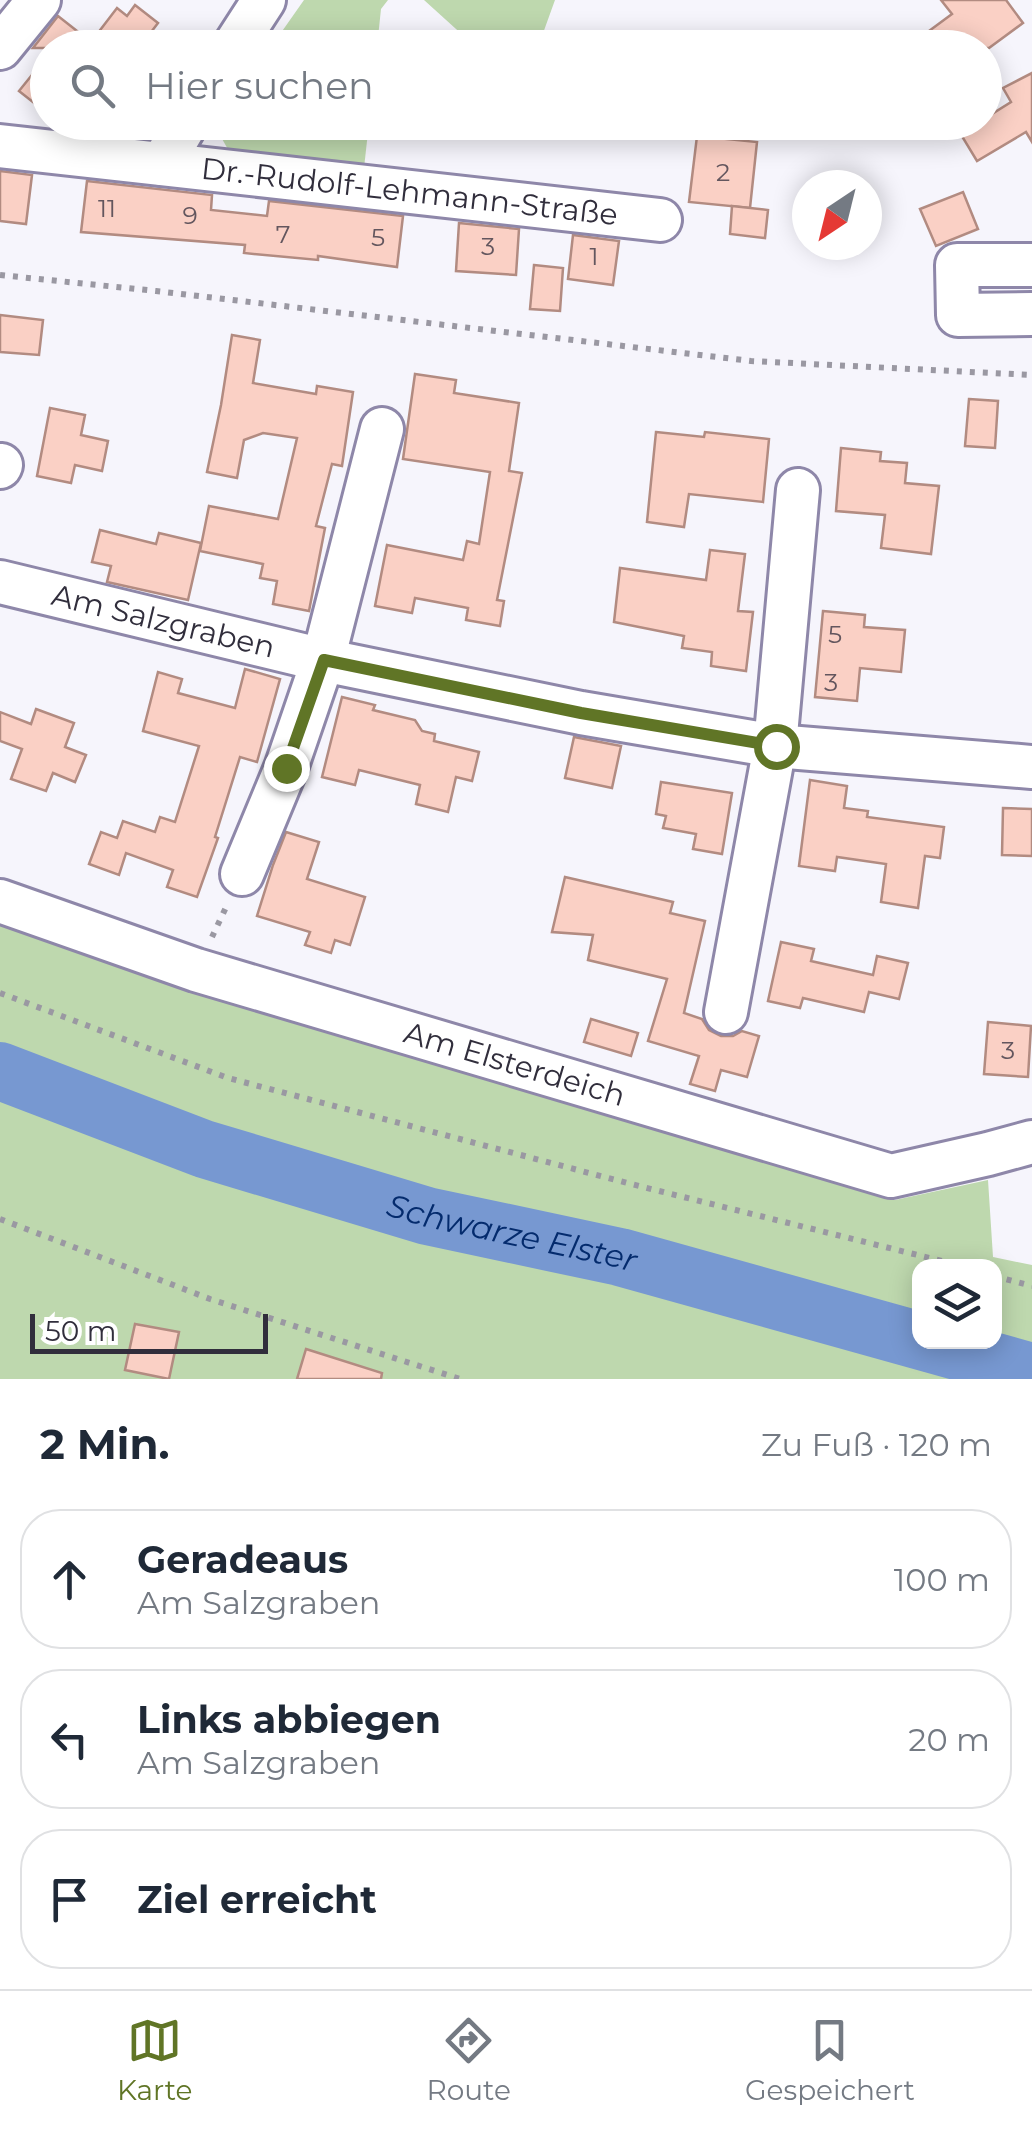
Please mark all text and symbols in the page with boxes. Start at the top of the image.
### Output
search box [30,30,1002,140]
icon: search [65,58,120,113]
text: Hier suchen [145,62,374,109]
street label: Dr.-Rudolf-Lehmann-Straße [199,150,620,233]
house number: 2 [716,157,730,187]
north arrow [792,170,882,260]
house number: 11 [98,193,116,223]
house number: 9 [182,200,198,230]
house number: 7 [276,219,290,249]
house number: 5 [371,222,385,252]
house number: 3 [481,231,495,261]
house number: 1 [589,241,599,271]
street label: Am Salzgraben [48,576,279,666]
house number: 5 [828,619,842,649]
house number: 3 [824,667,838,697]
route start [754,724,800,770]
route end [264,746,310,792]
street label: Am Elsterdeich [400,1014,630,1114]
house number: 3 [1001,1035,1015,1065]
water label: Schwarze Elster [382,1185,643,1280]
map controls [912,1259,1002,1349]
button: layers [912,1259,1002,1349]
scale bar [30,1309,268,1354]
text: 50 m [45,1314,116,1348]
text: 2 Min. [40,1418,169,1470]
text: Zu Fuß · 120 m [761,1425,992,1464]
text: Geradeaus [137,1536,348,1583]
icon: ahead [42,1552,97,1607]
text: 100 m [894,1560,990,1599]
text: Am Salzgraben [137,1583,381,1622]
text: Links abbiegen [137,1696,441,1743]
icon: left [42,1712,97,1767]
text: 20 m [908,1720,990,1759]
text: Am Salzgraben [137,1743,381,1782]
icon: arrive [42,1872,97,1927]
text: Ziel erreicht [137,1876,377,1923]
tab: Karte [117,2013,192,2107]
tab: Route [427,2013,511,2107]
tab: Gespeichert [745,2013,915,2107]

